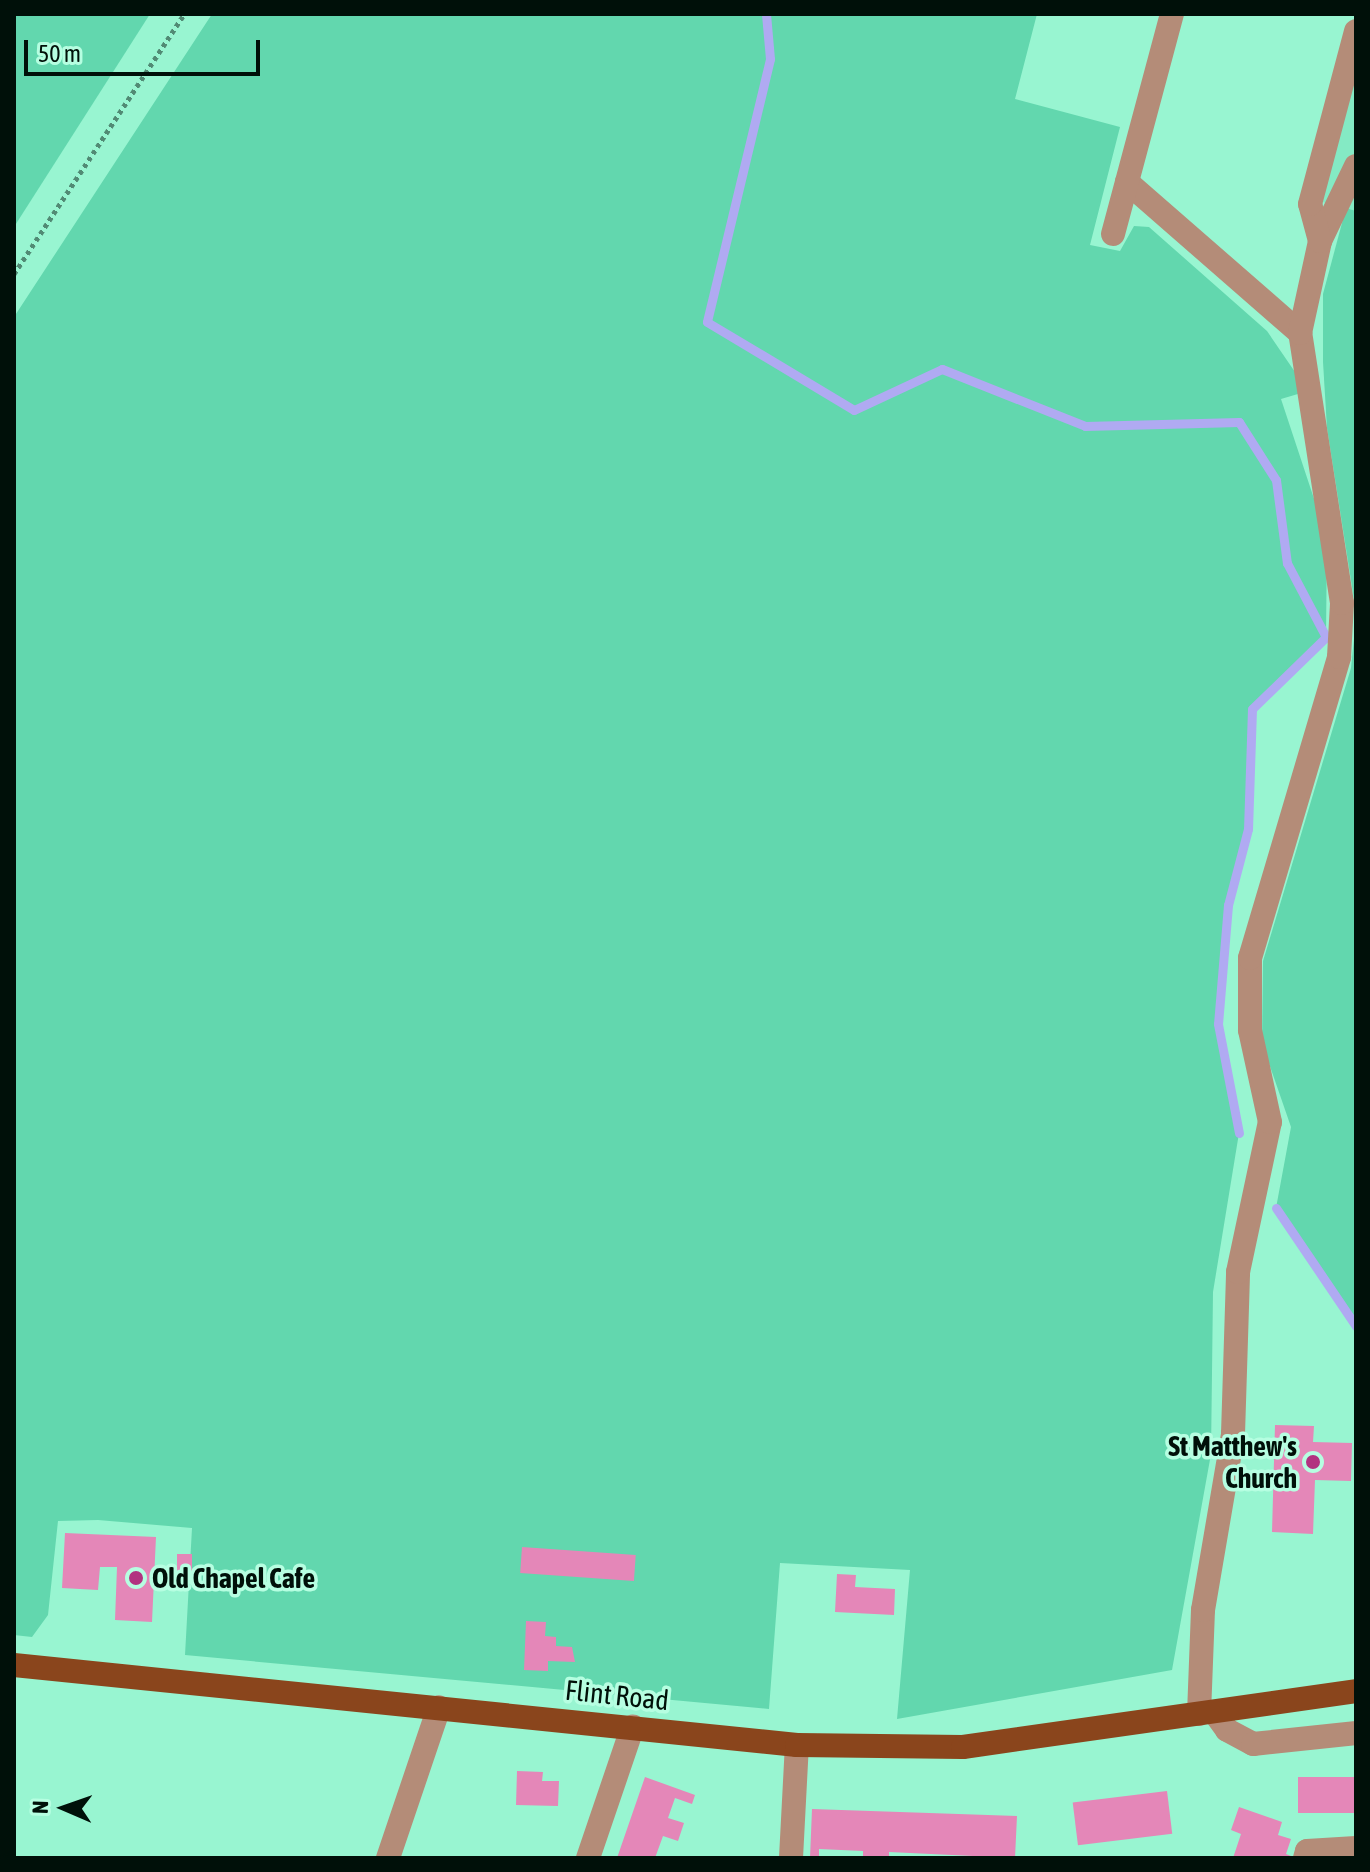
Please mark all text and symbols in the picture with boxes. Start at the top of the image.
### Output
scale bar [28,24,264,74]
text: 50 m [38,40,81,67]
place label: St Matthew's Church [1168,1429,1297,1495]
marker: St Matthew's Church [1304,1453,1322,1471]
place label: Old Chapel Cafe [152,1561,315,1595]
marker: Old Chapel Cafe [127,1569,145,1587]
street label: Flint Road [563,1673,671,1717]
north arrow [24,1768,104,1848]
text: N [27,1800,53,1814]

